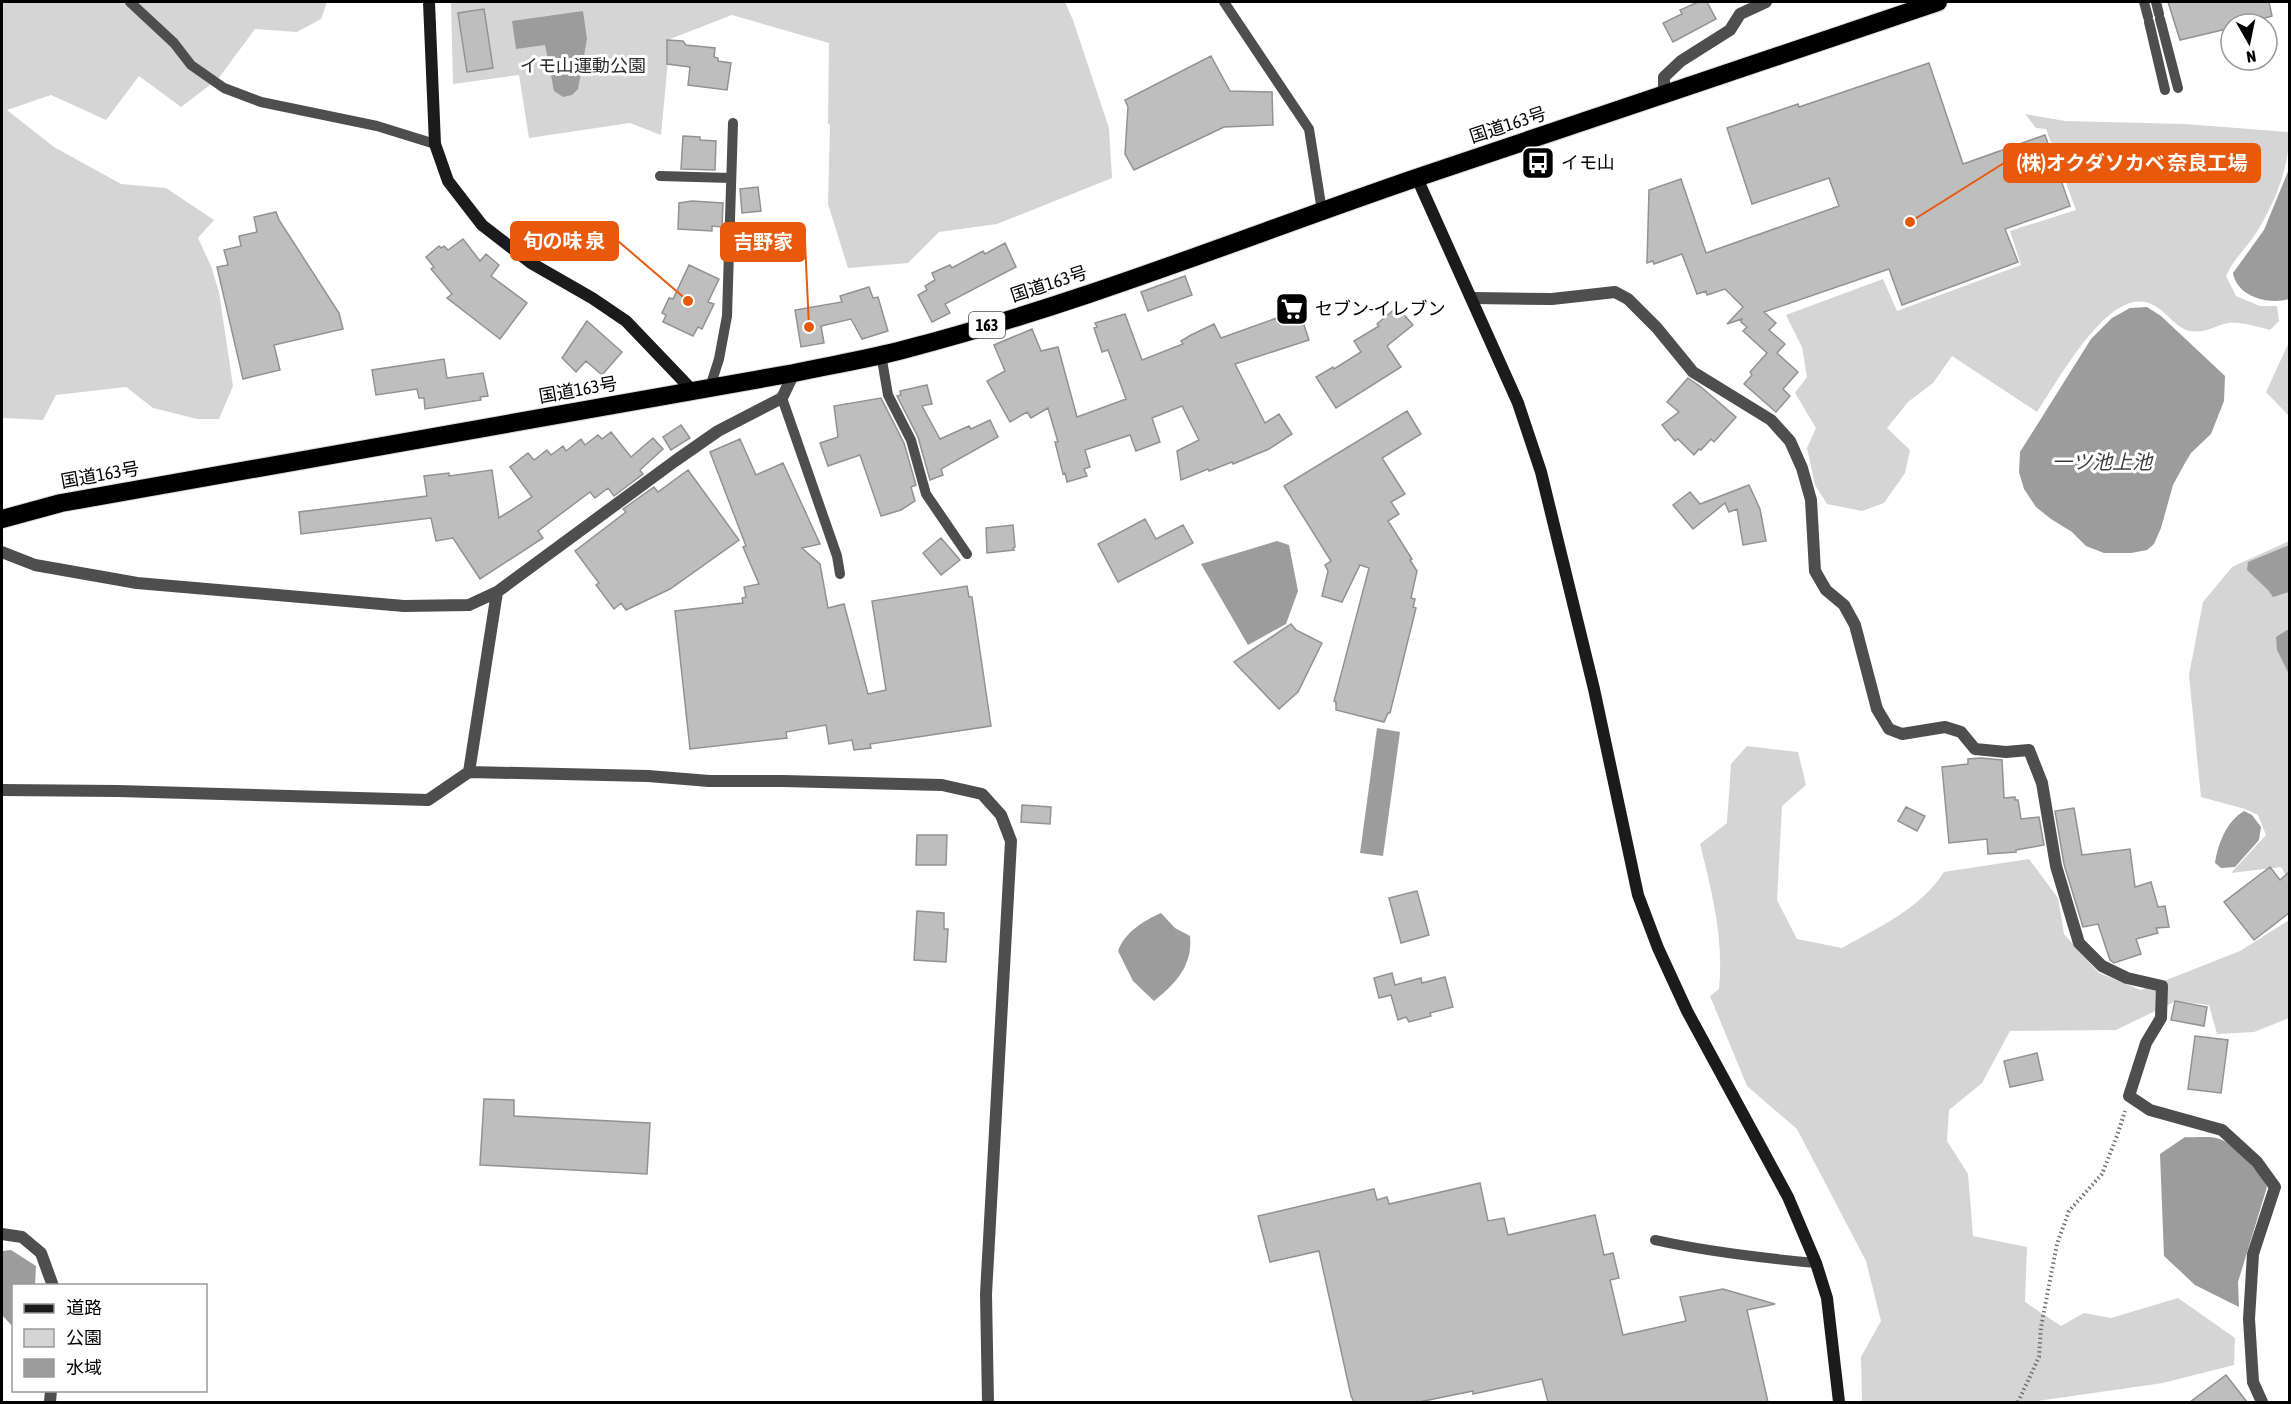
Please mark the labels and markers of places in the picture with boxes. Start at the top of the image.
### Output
callout: (株)オクダソカベ 奈良工場 [2004,144,2260,182]
bus stop icon: イモ山 [1520,145,1556,181]
place label: イモ山 [1561,152,1615,173]
callout: 旬の味 泉 [511,222,618,260]
callout: 吉野家 [721,223,805,261]
supermarket icon: セブン-イレブン [1274,291,1310,327]
place label: セブン-イレブン [1315,298,1446,319]

